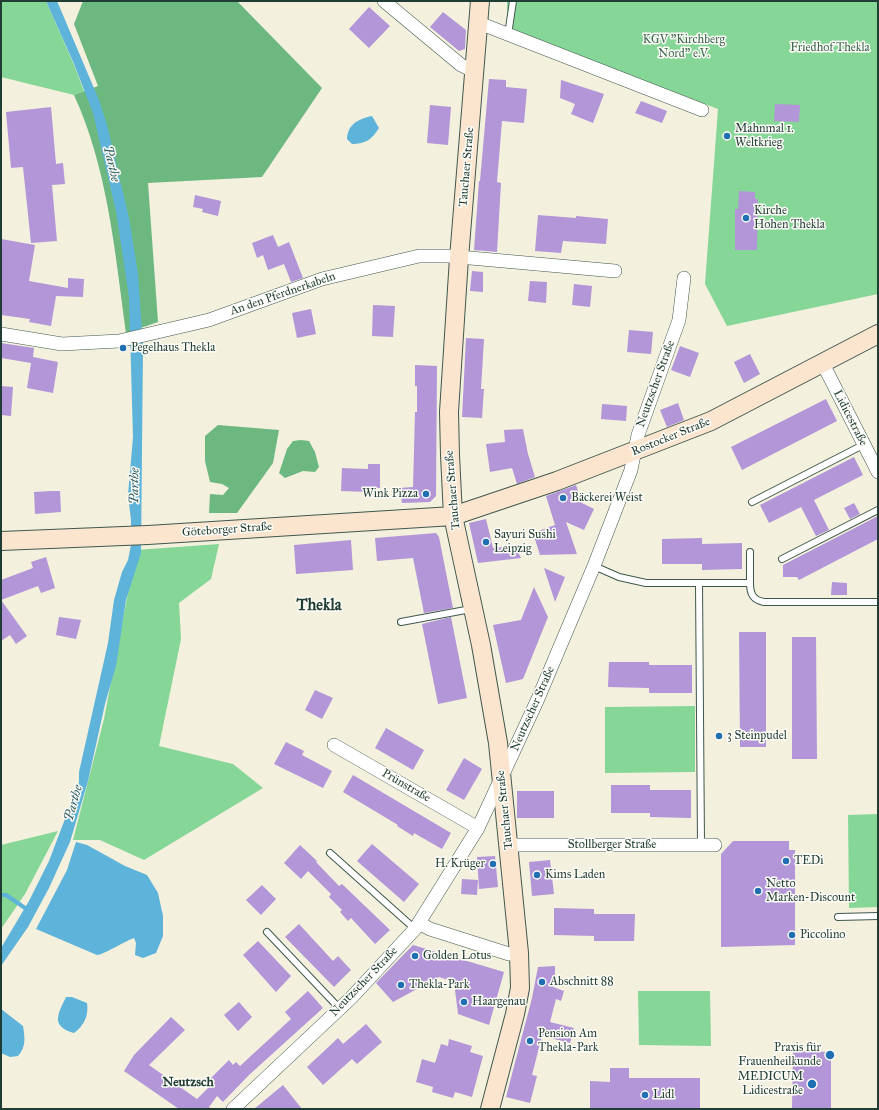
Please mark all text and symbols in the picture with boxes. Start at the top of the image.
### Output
park label: KGV "Kirchberg Nord" e.V. [643,33,725,61]
park label: Friedhof Thekla [790,41,870,55]
place label: Mahnmal 1. Weltkrieg [735,122,794,150]
street label: Tauchaer Straße [456,127,478,207]
marker: Mahnmal 1. Weltkrieg [722,131,732,141]
water label: Parthe [99,145,123,183]
place label: Kirche Hohen Thekla [754,204,825,232]
marker: Kirche Hohen Thekla [741,213,751,223]
street label: An den Pferdnerkabeln [228,269,338,319]
street label: Neutzscher Straße [634,339,678,429]
place label: Pegelhaus Thekla [131,341,215,355]
marker: Pegelhaus Thekla [118,343,128,353]
street label: Lidicestraße [830,388,870,448]
street label: Rostocker Straße [629,415,713,459]
street label: Tauchaer Straße [442,450,464,530]
water label: Parthe [127,468,143,504]
place label: Wink Pizza [362,487,418,501]
marker: Wink Pizza [421,489,431,499]
place label: Bäckerei Weist [571,491,643,505]
marker: Bäckerei Weist [558,493,568,503]
street label: Göteborger Straße [182,520,272,540]
place label: Sayuri Sushi Leipzig [494,528,556,556]
marker: Sayuri Sushi Leipzig [481,537,491,547]
district label: Thekla [297,596,341,616]
street label: Neutzscher Straße [508,664,558,754]
place label: 3 Steinpudel [727,729,787,743]
marker: 3 Steinpudel [714,731,724,741]
street label: Prünstraße [379,766,433,806]
street label: Tauchaer Straße [494,770,516,850]
water label: Parthe [61,783,87,823]
street label: Stollberger Straße [568,838,656,852]
place label: TEDi [794,854,824,868]
marker: TEDi [781,856,791,866]
place label: H. Krüger [435,857,485,871]
marker: H. Krüger [488,859,498,869]
place label: Kims Laden [545,868,605,882]
marker: Kims Laden [532,870,542,880]
place label: Netto Marken-Discount [766,877,855,905]
marker: Netto Marken-Discount [753,886,763,896]
place label: Piccolino [800,928,846,942]
marker: Piccolino [787,930,797,940]
street label: Neutzscher Straße [327,944,401,1020]
place label: Golden Lotus [423,949,491,963]
marker: Golden Lotus [410,951,420,961]
place label: Abschnitt 88 [550,975,614,989]
marker: Abschnitt 88 [537,977,547,987]
place label: Thekla-Park [409,978,469,992]
marker: Thekla-Park [396,980,406,990]
place label: Haargenau [472,995,526,1009]
marker: Haargenau [459,997,469,1007]
place label: Pension Am Thekla-Park [538,1027,598,1055]
marker: Pension Am Thekla-Park [525,1036,535,1046]
place label: Praxis für Frauenheilkunde [738,1041,821,1069]
marker: Praxis für Frauenheilkunde [824,1049,836,1061]
place label: MEDICUM Lidicestraße [738,1070,803,1098]
district label: Neutzsch [162,1075,214,1091]
marker: MEDICUM Lidicestraße [806,1078,818,1090]
place label: Lidl [653,1088,674,1102]
marker: Lidl [640,1090,650,1100]

